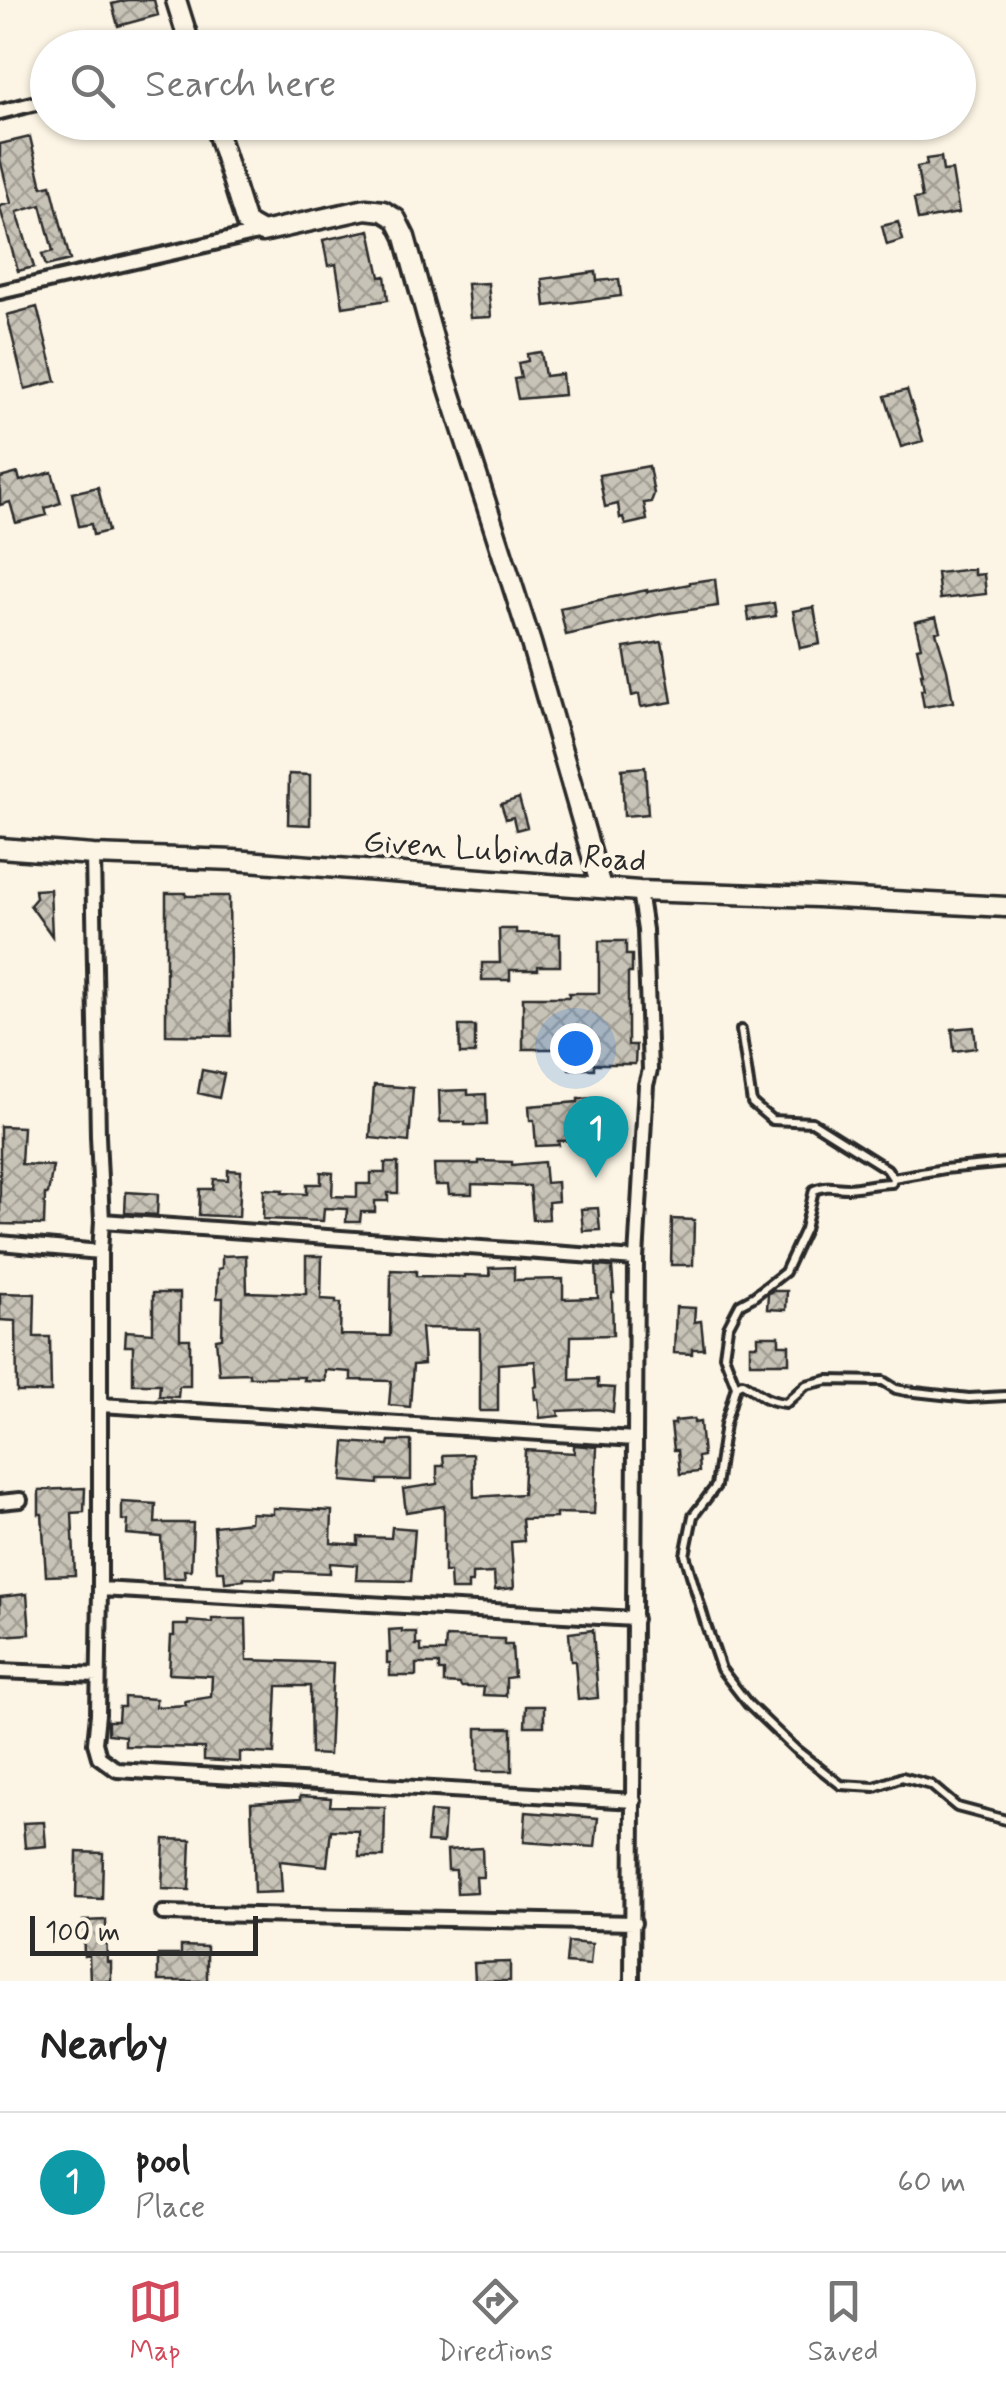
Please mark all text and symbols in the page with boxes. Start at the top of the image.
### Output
search box [30,30,976,140]
icon: search [65,58,120,113]
text: Search here [145,61,336,110]
street label: Given Lubinda Road [362,821,648,883]
your location [550,1023,601,1074]
pin: 1 [564,1096,628,1178]
scale bar [30,1911,258,1956]
text: 100 m [45,1915,120,1952]
text: Nearby [40,2019,168,2074]
text: pool [135,2137,190,2186]
text: 1 [65,2161,80,2203]
text: 60 m [897,2161,966,2203]
text: Place [135,2186,205,2228]
tab: Map [128,2274,183,2371]
tab: Directions [438,2274,553,2371]
tab: Saved [808,2274,878,2371]

